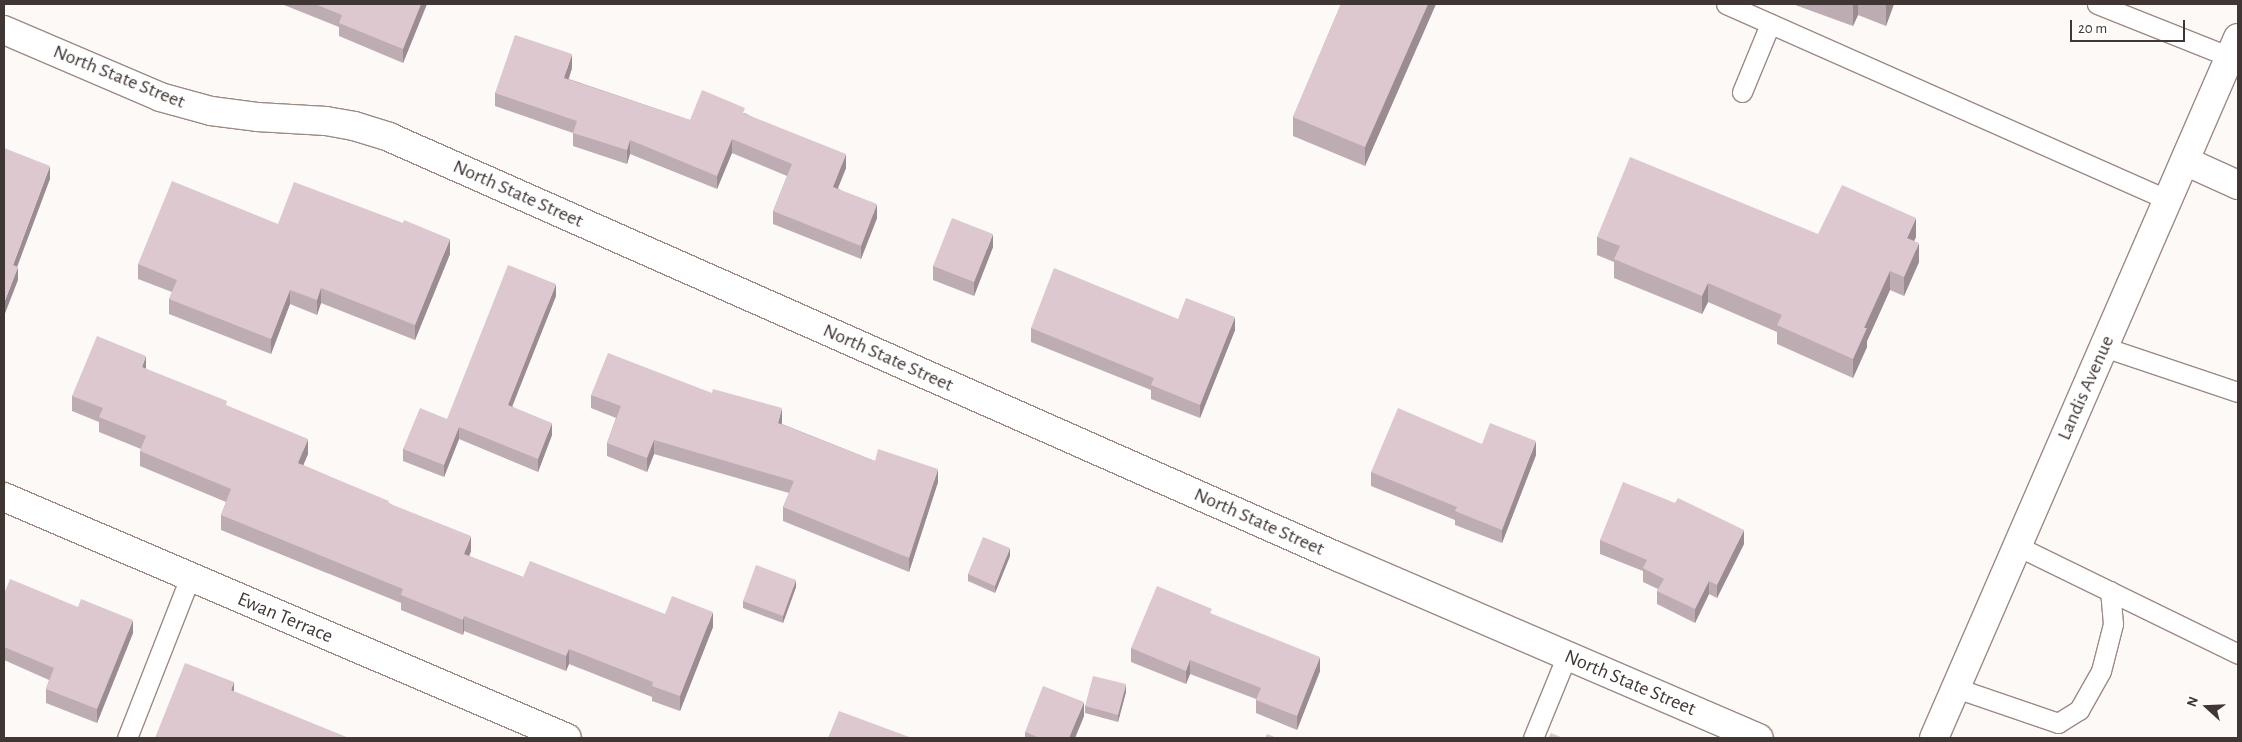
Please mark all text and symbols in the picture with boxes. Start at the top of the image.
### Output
scale bar [2072,10,2187,42]
text: 20 m [2078,21,2107,36]
street label: North State Street [50,40,188,114]
street label: North State Street [449,155,587,233]
street label: North State Street [819,319,957,397]
street label: Landis Avenue [2052,332,2120,444]
street label: North State Street [1190,483,1328,561]
street label: Ewan Terrace [234,587,336,649]
street label: North State Street [1561,645,1699,721]
north arrow [2182,682,2232,732]
text: N [2185,695,2201,709]

